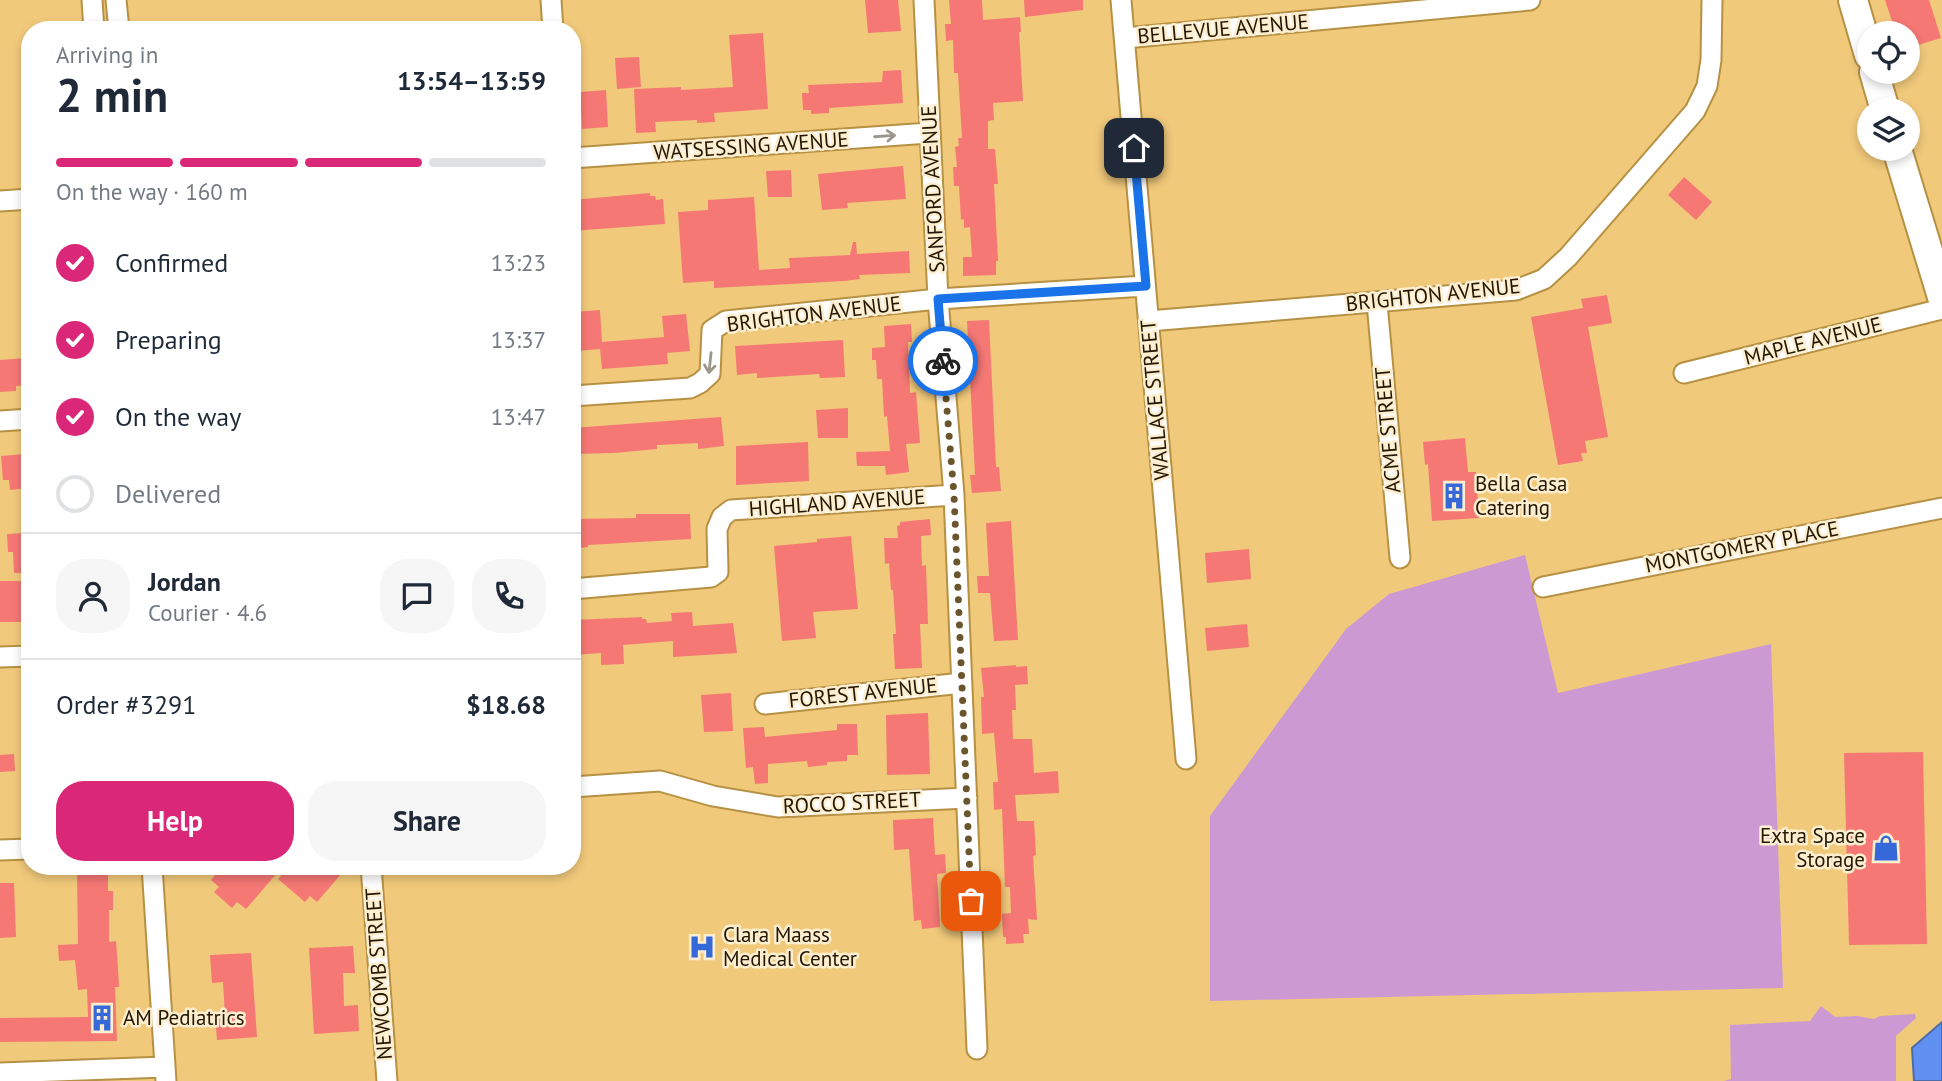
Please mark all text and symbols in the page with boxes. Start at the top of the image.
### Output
street label: BELLEVUE AVENUE [1136,8,1310,49]
map controls [1857,21,1920,161]
button: locate [1857,21,1920,84]
text: Arriving in [56,40,158,69]
text: 13:54–13:59 [397,64,546,97]
text: 2 min [56,65,168,125]
button: layers [1857,98,1920,161]
street label: SANFORD AVENUE [915,105,950,273]
pin [1104,118,1164,178]
street label: WATSESSING AVENUE [652,125,850,166]
one-way arrow [873,129,895,142]
icon: home [1115,129,1153,167]
text: On the way · 160 m [56,177,248,206]
icon: check [56,244,94,282]
text: Confirmed [115,246,228,279]
text: 13:23 [491,248,546,277]
street label: BRIGHTON AVENUE [1344,272,1522,317]
street label: BRIGHTON AVENUE [725,289,903,338]
street label: MAPLE AVENUE [1741,310,1885,371]
street label: WALLACE STREET [1134,318,1175,481]
icon: check [56,321,94,359]
text: Preparing [115,323,222,356]
text: 13:37 [491,325,546,354]
courier [908,326,978,396]
icon: bike [924,342,962,380]
one-way arrow [703,351,716,374]
street label: ACME STREET [1369,365,1406,494]
icon: check [56,398,94,436]
text: On the way [115,400,241,433]
text: 13:47 [491,402,546,431]
place label: Bella Casa Catering [1475,470,1568,521]
text: Delivered [115,477,221,510]
building icon: Bella Casa Catering [1439,481,1469,511]
street label: HIGHLAND AVENUE [748,483,926,522]
street label: MONTGOMERY PLACE [1643,514,1841,579]
button: person [56,559,130,633]
button: chat [380,559,454,633]
button: phone [472,559,546,633]
text: Jordan [148,565,221,598]
text: Courier · 4.6 [148,598,267,627]
street label: FOREST AVENUE [787,671,939,714]
text: Order #3291 [56,688,196,721]
text: $18.68 [466,688,546,721]
button: Help [56,781,294,861]
button: Share [308,781,546,861]
street label: ROCCO STREET [782,785,922,820]
place label: Extra Space Storage [1760,822,1865,873]
shop icon: Extra Space Storage [1871,833,1901,863]
pin [941,871,1001,931]
icon: bag [952,882,990,920]
street label: NEWCOMB STREET [359,887,398,1061]
place label: Clara Maass Medical Center [723,921,857,972]
hospital icon: Clara Maass Medical Center [687,932,717,962]
building icon: AM Pediatrics [87,1003,117,1033]
place label: AM Pediatrics [123,1004,245,1031]

